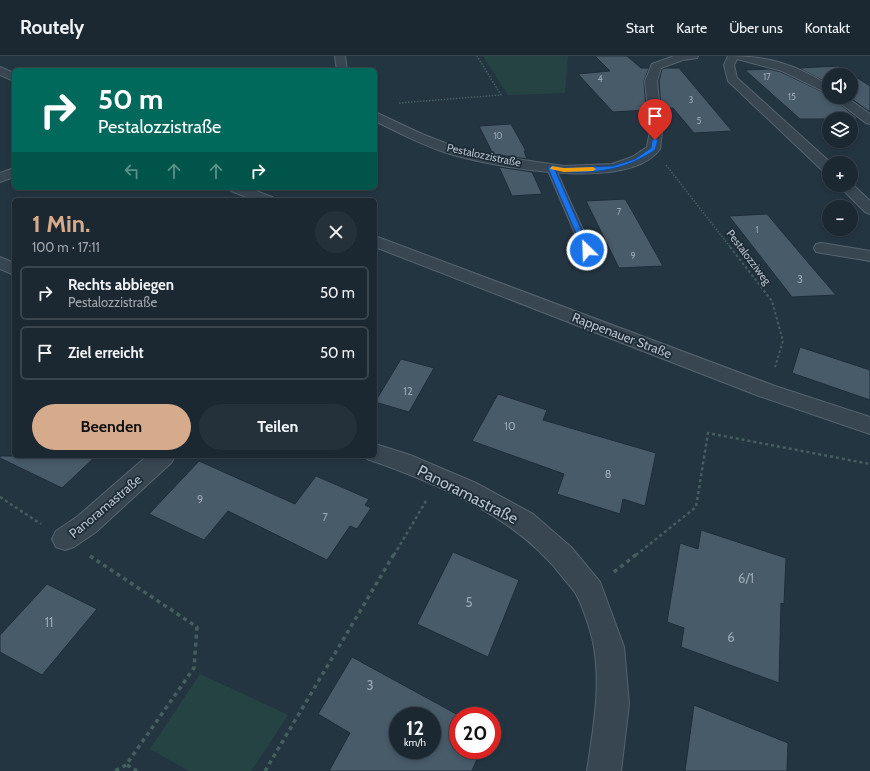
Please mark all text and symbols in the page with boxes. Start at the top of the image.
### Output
text: Routely [20,16,84,39]
text: Start [626,19,654,37]
text: Karte [676,19,707,37]
text: Über uns [729,19,783,37]
text: Kontakt [805,19,850,37]
map controls [822,68,858,236]
button: sound [822,68,858,104]
house number: 17 [763,71,771,82]
house number: 4 [597,73,603,84]
text: 50 m [98,82,163,116]
icon: right [32,84,84,136]
house number: 15 [788,91,796,102]
house number: 3 [689,94,694,105]
pin [638,99,672,140]
icon: arrive [644,105,666,127]
button: layers [822,112,858,148]
house number: 5 [697,115,702,126]
text: Pestalozzistraße [98,116,221,138]
house number: 10 [493,130,503,141]
street label: Pestalozzistraße [446,140,523,170]
button: + [822,156,858,192]
icon: left [121,160,143,182]
icon: ahead [163,160,185,182]
icon: ahead [205,160,227,182]
icon: right [247,160,269,182]
button: − [822,200,858,236]
house number: 7 [617,206,622,217]
text: 1 Min. [32,209,90,238]
button: close [315,211,357,253]
house number: 1 [756,224,759,235]
street label: Pestalozziweg [724,227,775,288]
position arrow [566,229,608,271]
text: 100 m · 17:11 [32,239,100,255]
house number: 9 [630,250,636,261]
house number: 3 [797,272,803,286]
text: Rechts abbiegen [68,276,174,294]
icon: right [34,282,56,304]
text: 50 m [320,284,355,302]
text: Pestalozzistraße [68,294,157,310]
street label: Rappenauer Straße [570,309,674,361]
icon: arrive [34,342,56,364]
text: Ziel erreicht [68,344,144,362]
text: 50 m [320,344,355,362]
house number: 12 [403,384,413,398]
button: Beenden [32,404,191,450]
button: Teilen [199,404,357,450]
house number: 10 [504,419,516,433]
street label: Panoramastraße [414,461,521,528]
house number: 8 [605,467,611,481]
street label: Panoramastraße [65,471,145,541]
house number: 9 [197,492,203,506]
house number: 7 [322,510,328,524]
house number: 6/1 [738,570,754,586]
house number: 5 [465,594,473,610]
house number: 11 [45,614,53,630]
house number: 6 [727,629,735,645]
house number: 3 [366,677,374,693]
speed limit sign: 20 [449,707,501,759]
text: 12 [406,716,424,740]
text: km/h [404,736,426,749]

